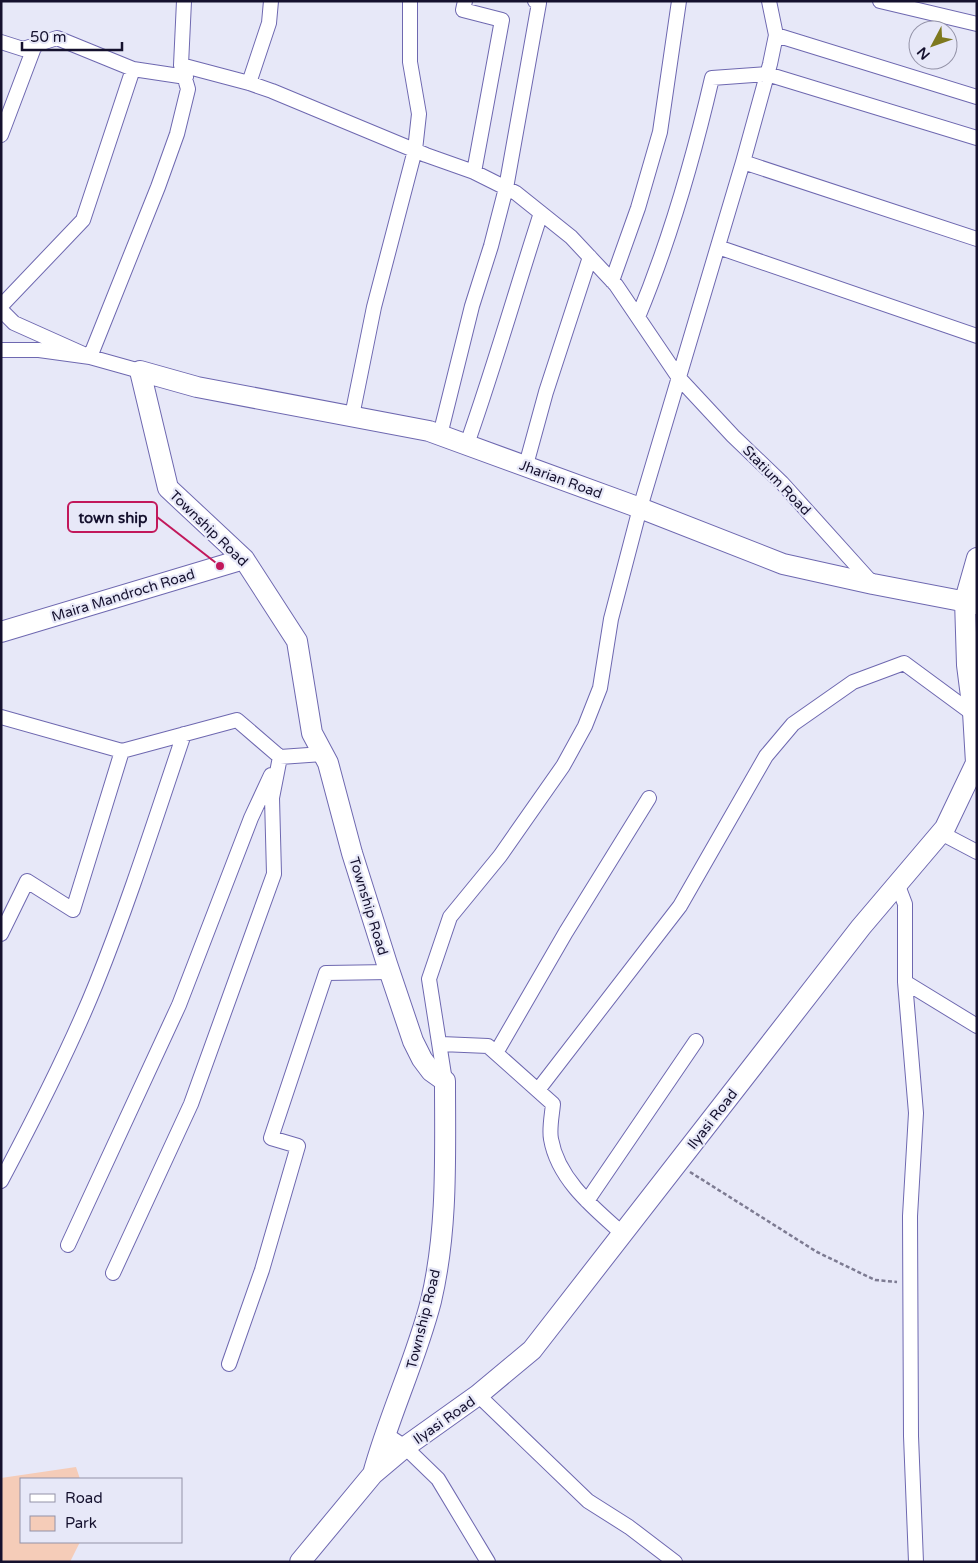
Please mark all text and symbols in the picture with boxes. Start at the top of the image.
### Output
scale bar [22,20,122,52]
north arrow [908,20,958,70]
text: 50 m [30,28,67,46]
text: N [913,43,934,63]
street label: Statium Road [739,442,814,519]
street label: Jharian Road [517,457,605,502]
street label: Township Road [166,487,251,570]
callout: town ship [68,502,157,532]
text: town ship [77,509,148,528]
street label: Maira Mandroch Road [49,566,197,625]
street label: Township Road [345,855,392,957]
street label: Ilyasi Road [684,1086,741,1153]
street label: Township Road [403,1268,444,1371]
street label: Ilyasi Road [410,1393,479,1448]
legend [20,1478,182,1543]
text: Road [65,1489,103,1507]
text: Park [65,1514,97,1532]

